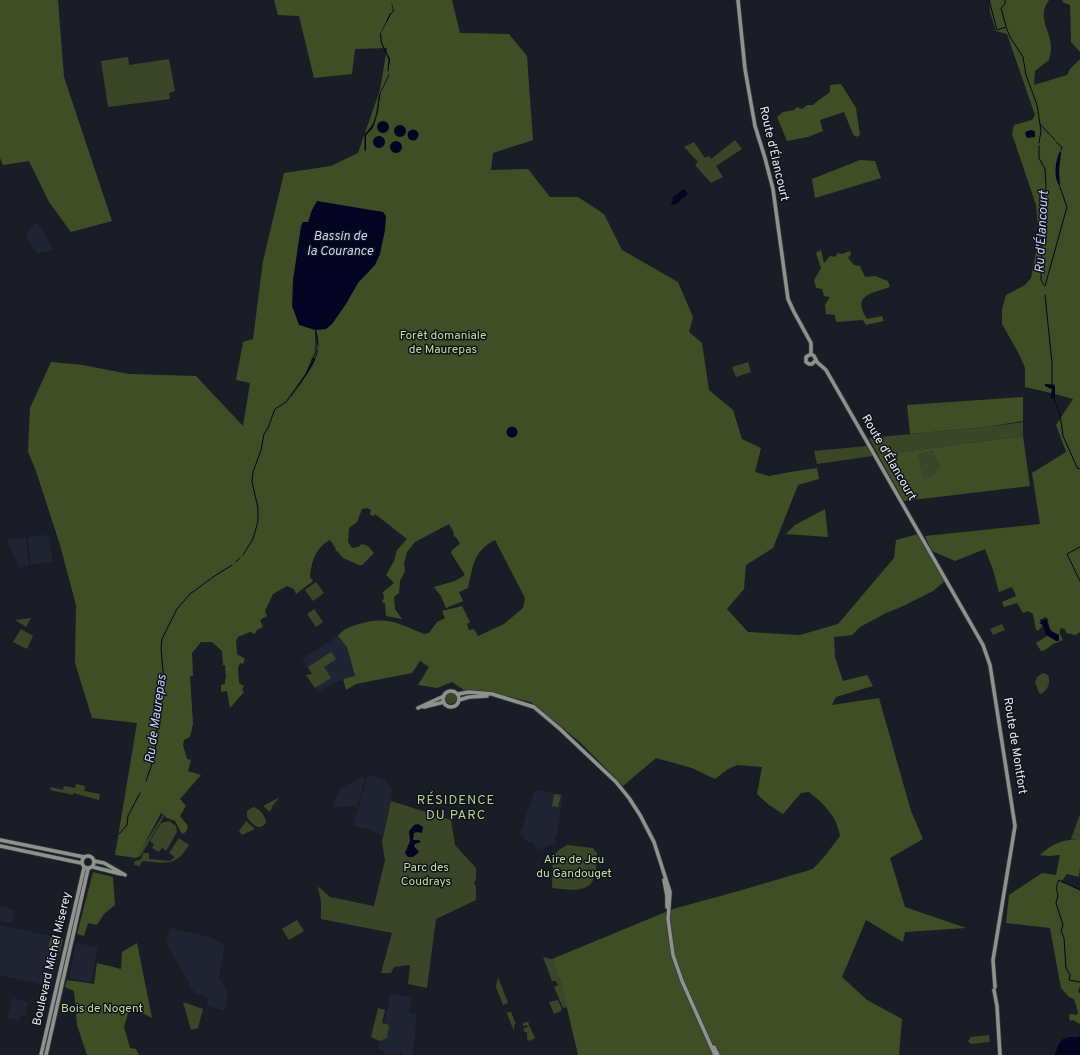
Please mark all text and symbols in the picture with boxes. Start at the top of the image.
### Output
street label: Route d'Élancourt [755,105,791,203]
water label: Ru d'Élancourt [1033,190,1053,274]
water label: Bassin de la Courance [307,229,373,260]
park label: Forêt domaniale de Maurepas [400,330,486,358]
street label: Route d'Élancourt [858,412,918,504]
water label: Ru de Maurepas [143,674,171,764]
street label: Route de Montfort [999,697,1029,795]
district label: RÉSIDENCE DU PARC [417,793,495,824]
park label: Aire de Jeu du Gandouget [536,854,612,882]
park label: Parc des Coudrays [401,862,451,890]
street label: Boulevard Michel Miserey [31,891,75,1027]
park label: Bois de Nogent [61,1003,143,1017]

